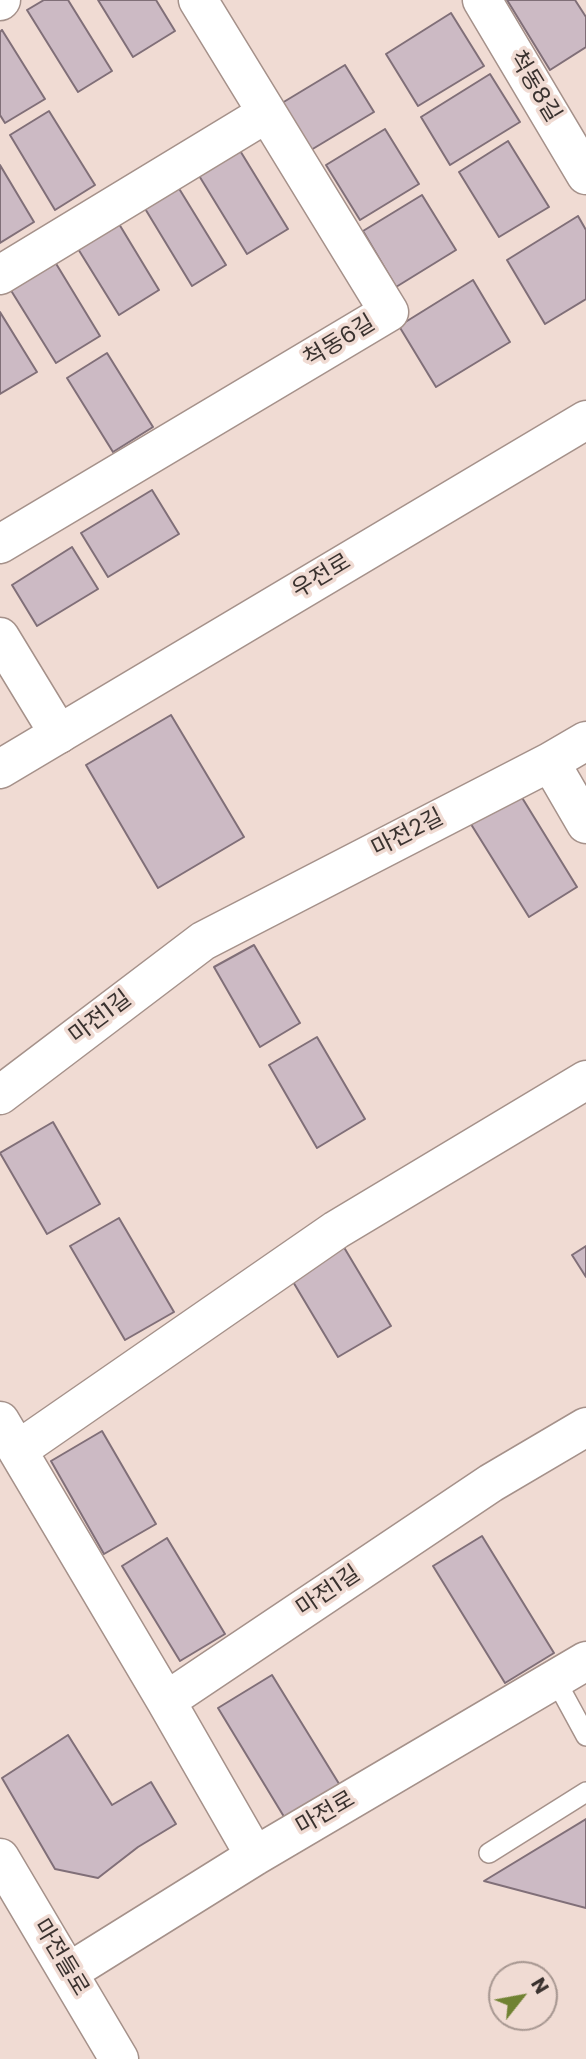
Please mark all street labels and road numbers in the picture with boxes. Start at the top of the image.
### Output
street label: 척동8길 [502,46,566,128]
street label: 척동6길 [299,310,381,374]
street label: 우전로 [288,549,356,605]
street label: 마전2길 [368,804,448,864]
street label: 마전1길 [64,986,138,1050]
street label: 마전1길 [292,1561,366,1623]
street label: 마전로 [292,1786,360,1842]
street label: 마전들로 [26,1915,94,2001]

